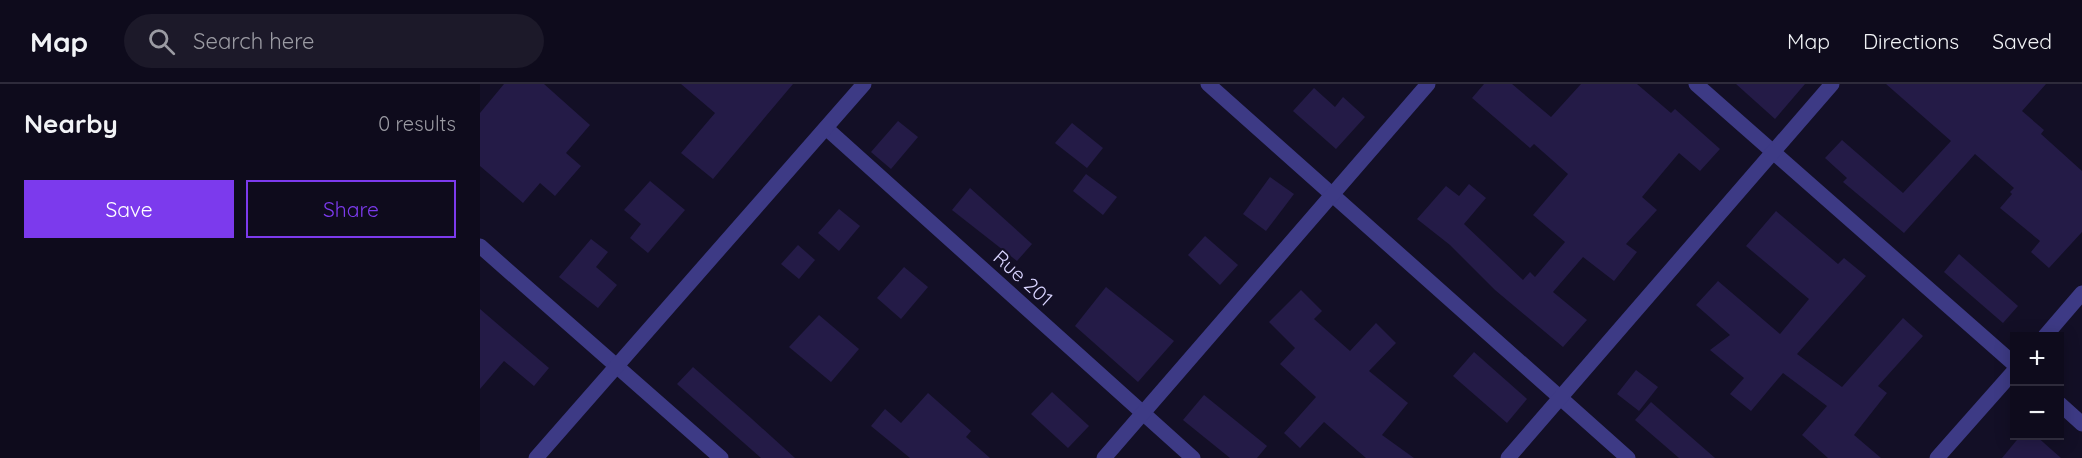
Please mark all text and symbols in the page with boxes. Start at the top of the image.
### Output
search box [124,14,544,68]
text: Map [30,24,88,59]
icon: search [145,25,178,58]
text: Search here [193,27,315,55]
text: Map [1787,28,1830,54]
text: Directions [1863,28,1959,54]
text: Saved [1992,28,2052,54]
text: Nearby [24,107,118,140]
text: 0 results [378,111,456,136]
button: Save [24,180,234,238]
button: Share [246,180,456,238]
street label: Rue 201 [988,244,1058,311]
map controls [2010,332,2064,440]
button: + [2010,332,2064,386]
button: − [2010,386,2064,440]

